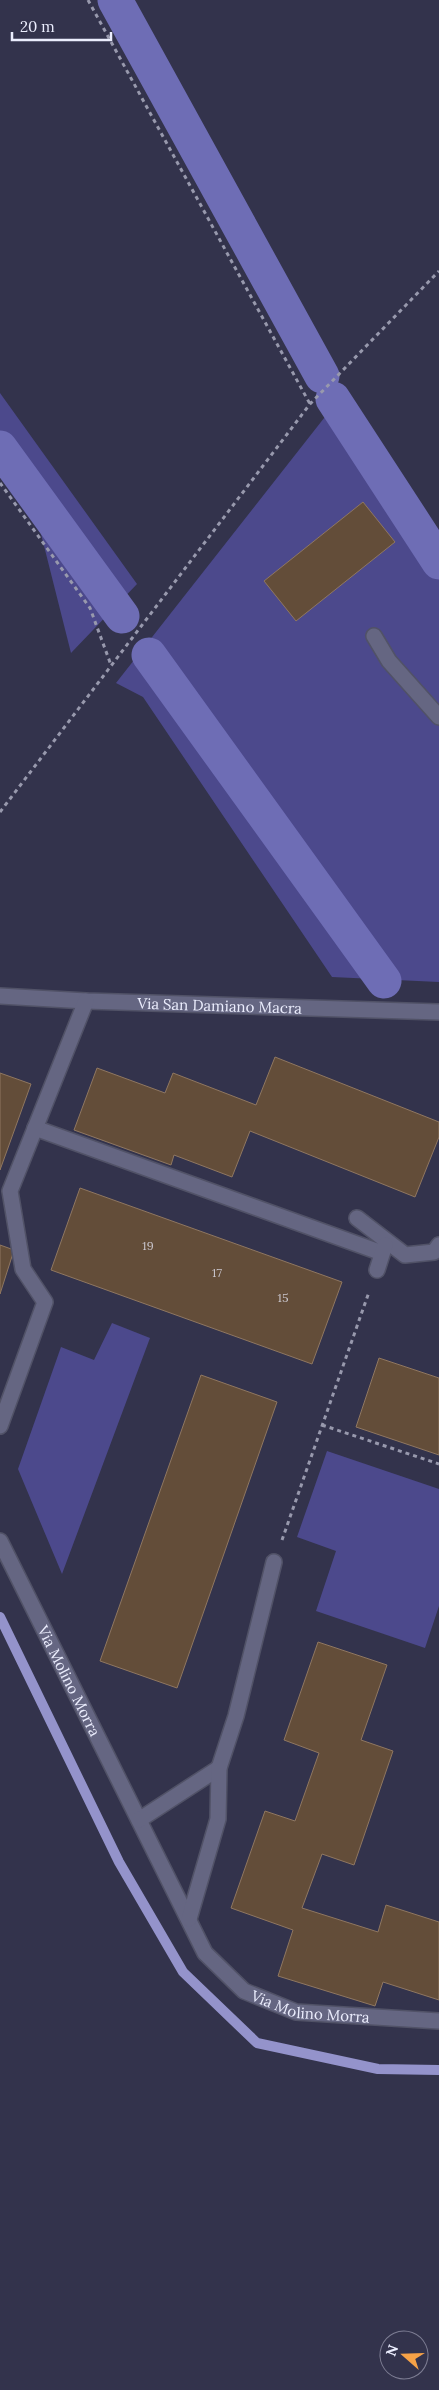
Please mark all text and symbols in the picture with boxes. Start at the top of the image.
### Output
scale bar [12,10,111,42]
text: 20 m [20,17,55,36]
street label: Via San Damiano Macra [136,993,303,1017]
house number: 19 [142,1238,154,1253]
house number: 17 [212,1265,222,1280]
house number: 15 [278,1290,288,1305]
street label: Via Molino Morra [34,1621,105,1739]
street label: Via Molino Morra [248,1985,371,2026]
north arrow [379,2330,429,2380]
text: N [381,2342,402,2359]

